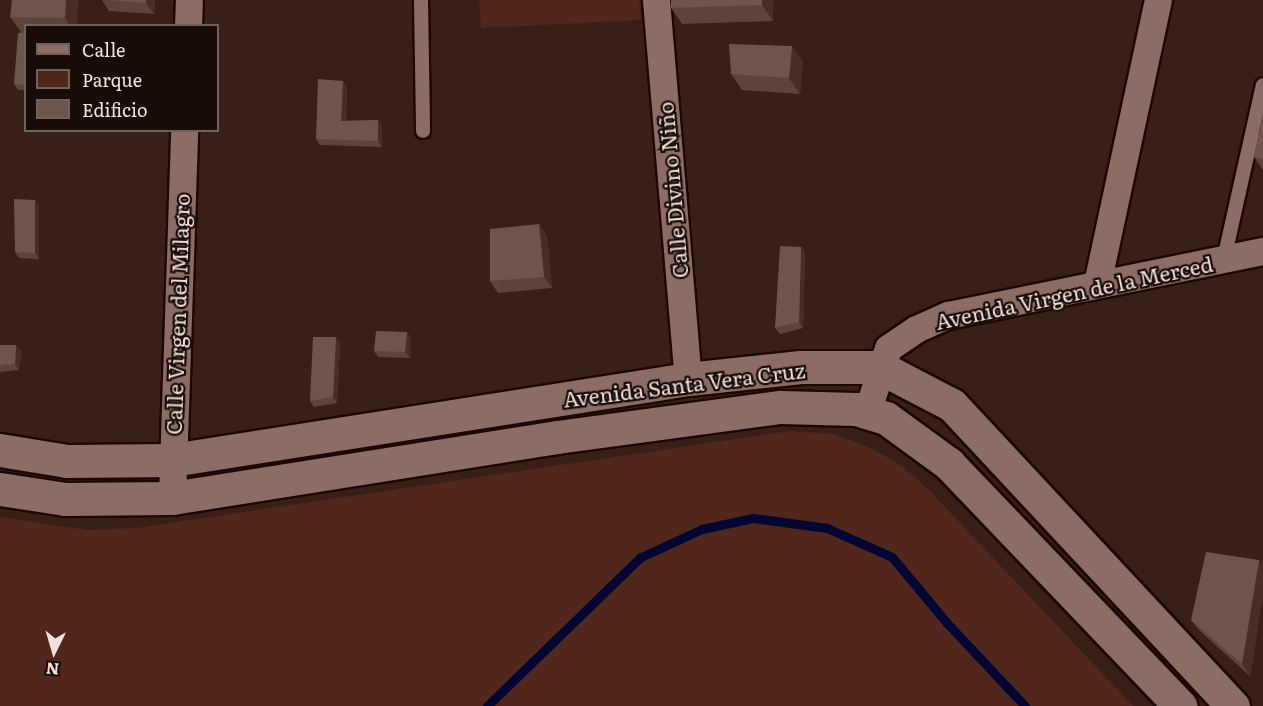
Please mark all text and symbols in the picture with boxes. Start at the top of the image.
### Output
legend [24,24,219,132]
text: Calle [82,36,125,63]
text: Parque [82,66,142,93]
text: Edificio [82,96,148,123]
street label: Calle Divino Niño [652,101,692,279]
street label: Calle Virgen del Milagro [160,193,194,435]
street label: Avenida Virgen de la Merced [933,250,1215,334]
street label: Avenida Santa Vera Cruz [562,357,806,411]
north arrow [24,622,84,682]
text: N [45,657,60,682]

